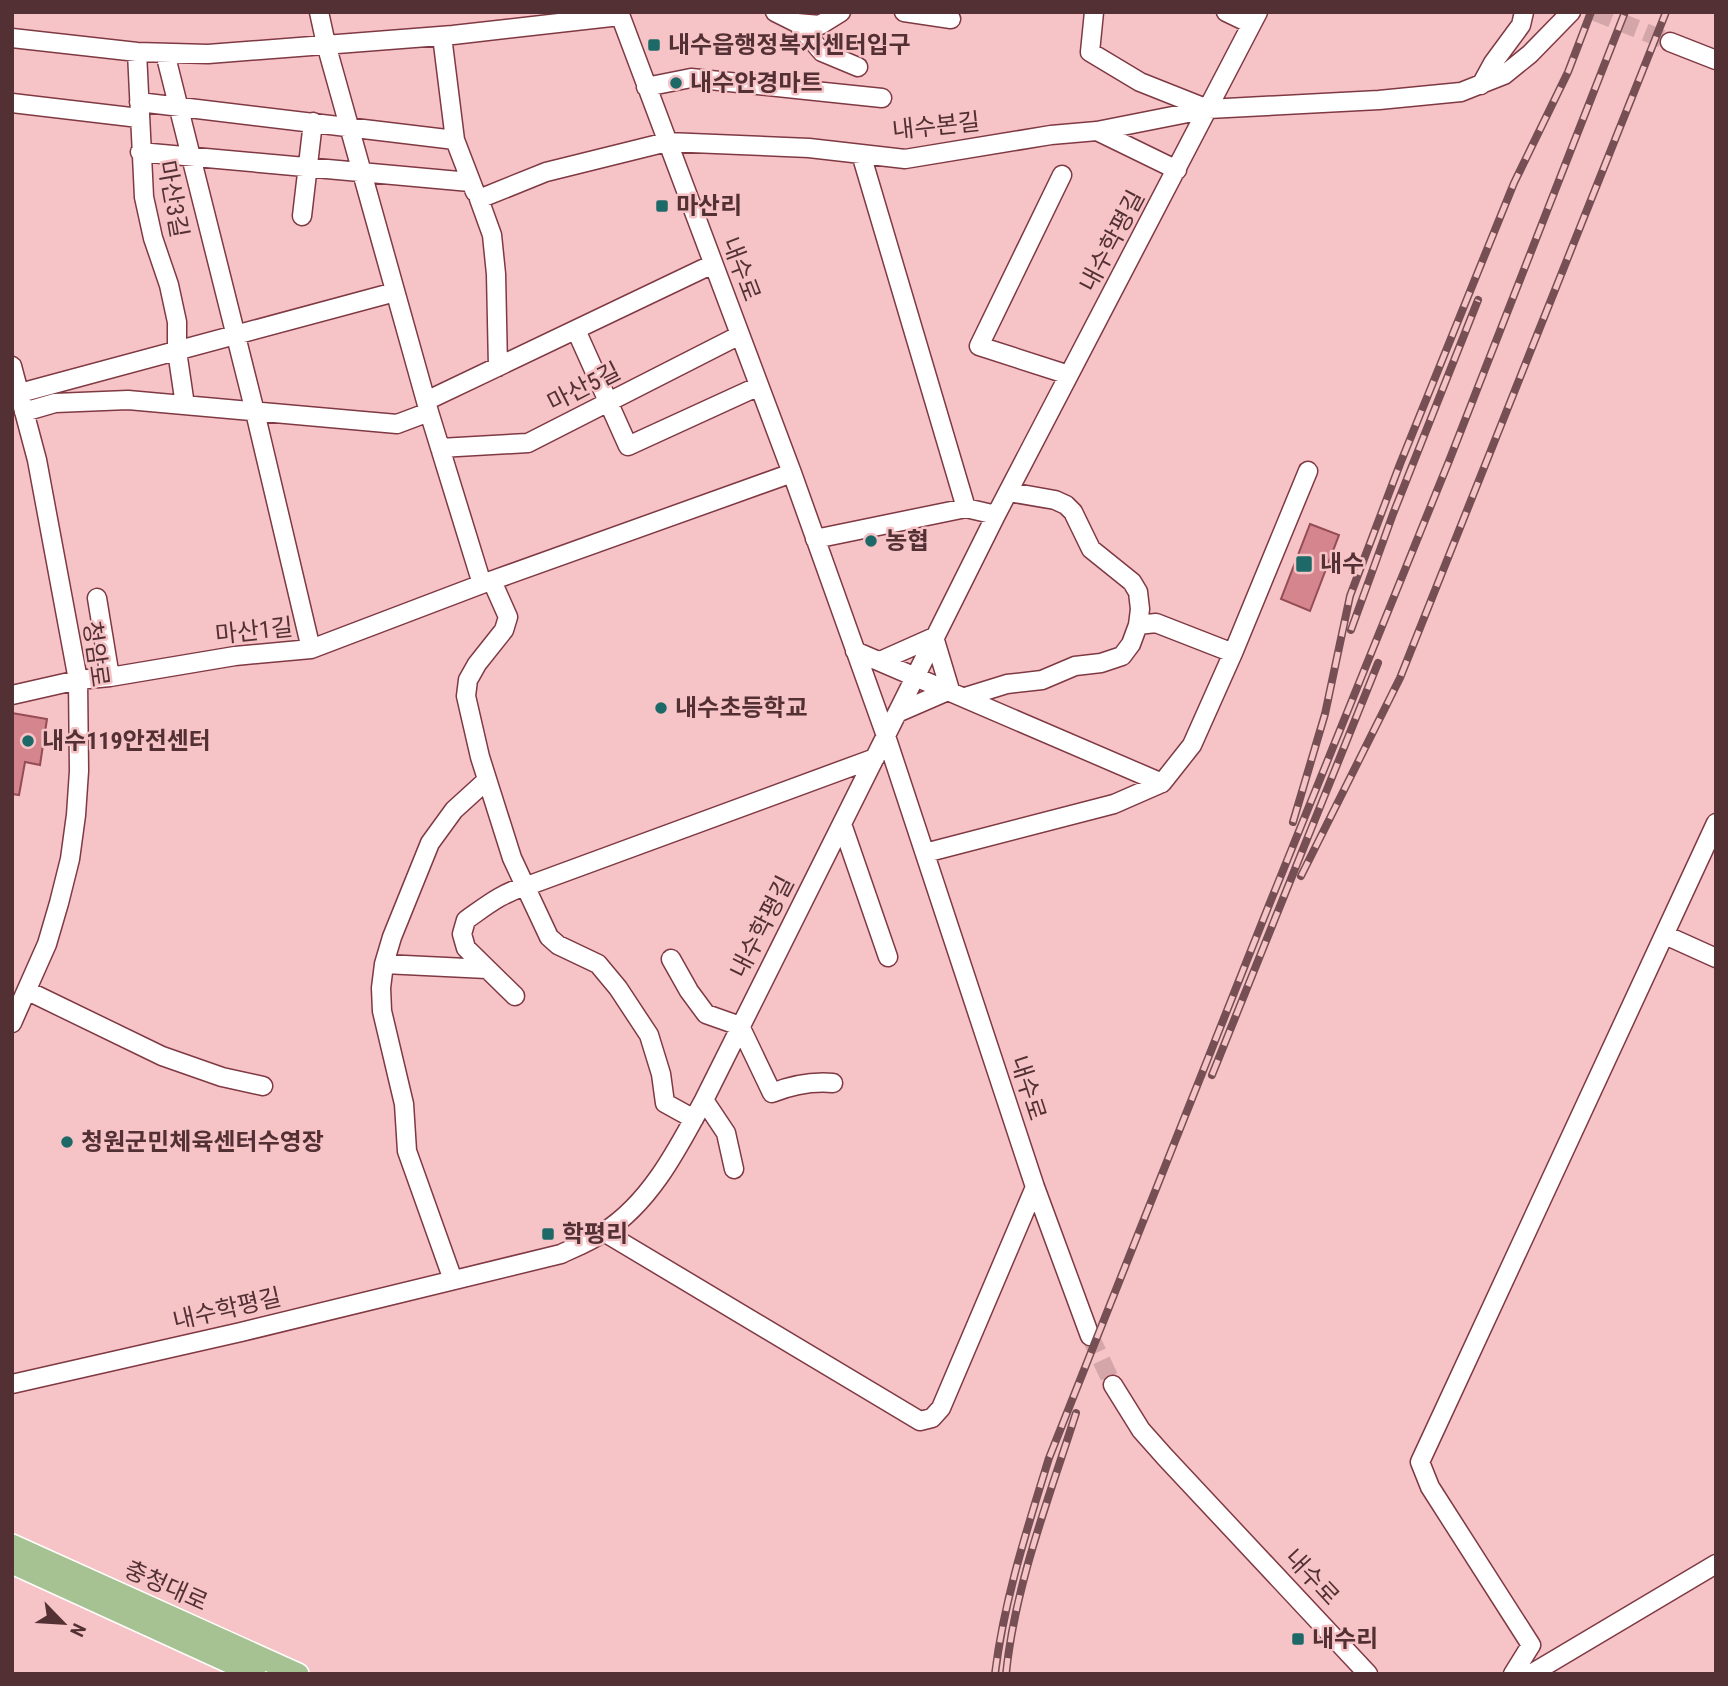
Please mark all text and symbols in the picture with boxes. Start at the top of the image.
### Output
place label: 내수읍행정복지센터입구 [668,31,911,59]
marker: 내수읍행정복지센터입구 [646,37,662,53]
place label: 내수안경마트 [690,69,822,97]
marker: 내수안경마트 [668,75,684,91]
street label: 내수본길 [891,107,981,145]
street label: 마산3길 [152,158,194,240]
street label: 내수학평길 [1074,186,1150,296]
place label: 마산리 [676,192,742,220]
marker: 마산리 [654,198,670,214]
street label: 내수로 [716,233,766,305]
street label: 마산5길 [543,357,625,417]
place label: 농협 [885,527,929,555]
marker: 농협 [863,533,879,549]
place label: 내수 [1320,550,1364,578]
marker: 내수 [1294,554,1314,574]
street label: 마산1길 [214,613,294,649]
street label: 청암로 [78,619,114,689]
place label: 내수초등학교 [675,694,807,722]
marker: 내수초등학교 [653,700,669,716]
place label: 내수119안전센터 [42,727,211,755]
marker: 내수119안전센터 [20,733,36,749]
street label: 내수학평길 [724,871,800,983]
street label: 내수로 [1004,1052,1052,1124]
place label: 청원군민체육센터수영장 [81,1128,324,1156]
marker: 청원군민체육센터수영장 [59,1134,75,1150]
place label: 학평리 [562,1220,628,1248]
marker: 학평리 [540,1226,556,1242]
street label: 내수학평길 [170,1283,284,1335]
street label: 내수로 [1279,1543,1345,1611]
street label: 충청대로 [120,1555,212,1617]
north arrow [28,1588,98,1658]
text: N [65,1620,91,1640]
place label: 내수리 [1312,1625,1378,1653]
marker: 내수리 [1290,1631,1306,1647]

